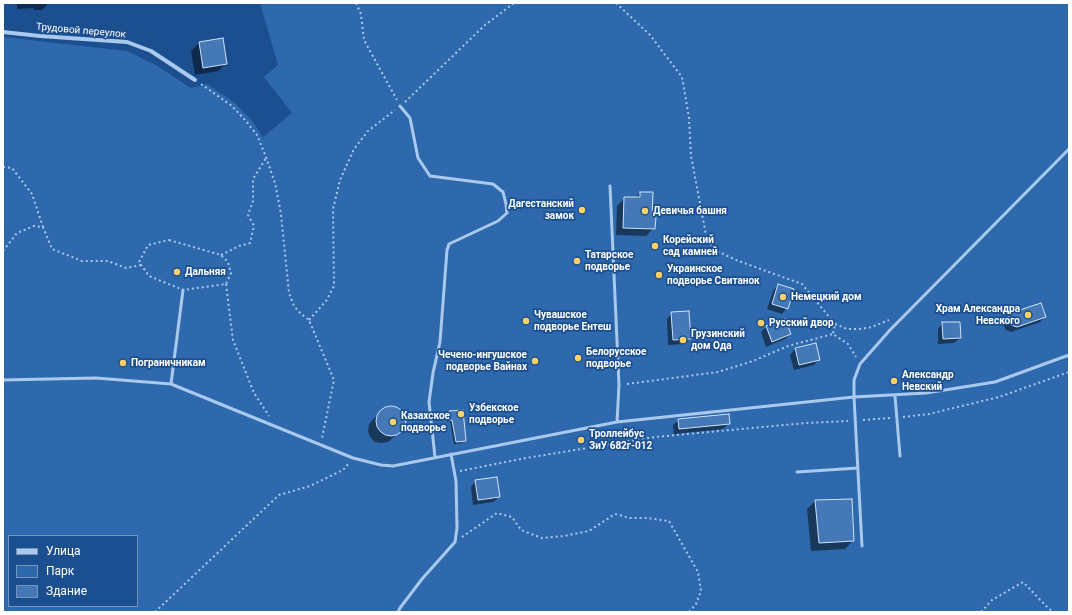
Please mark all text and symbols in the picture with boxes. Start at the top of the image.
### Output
street label: Трудовой переулок [36,21,126,41]
place label: Дагестанский замок [508,198,574,222]
marker: Дагестанский замок [577,205,587,215]
place label: Девичья башня [653,205,727,217]
marker: Девичья башня [640,206,650,216]
place label: Корейский сад камней [663,234,718,258]
marker: Корейский сад камней [650,241,660,251]
place label: Татарское подворье [585,249,633,272]
marker: Татарское подворье [572,256,582,266]
place label: Украинское подворье Свитанок [667,263,760,286]
place label: Дальняя [185,266,226,278]
marker: Дальняя [172,267,182,277]
marker: Украинское подворье Свитанок [654,270,664,280]
place label: Немецкий дом [791,291,862,303]
marker: Немецкий дом [778,292,788,302]
place label: Храм Александра Невского [936,303,1020,326]
place label: Чувашское подворье Ентеш [534,309,611,332]
marker: Храм Александра Невского [1023,310,1033,320]
marker: Чувашское подворье Ентеш [521,316,531,326]
place label: Русский двор [769,317,834,329]
marker: Русский двор [756,318,766,328]
place label: Грузинский дом Ода [691,328,745,352]
marker: Грузинский дом Ода [678,335,688,345]
place label: Белорусское подворье [586,346,646,370]
place label: Чечено-ингушское подворье Вайнах [438,349,527,372]
marker: Белорусское подворье [573,353,583,363]
marker: Чечено-ингушское подворье Вайнах [530,356,540,366]
place label: Пограничникам [131,357,206,369]
marker: Пограничникам [118,358,128,368]
place label: Александр Невский [902,369,954,392]
marker: Александр Невский [889,376,899,386]
place label: Узбекское подворье [469,402,519,426]
marker: Узбекское подворье [456,409,466,419]
place label: Казахское подворье [401,410,450,434]
marker: Казахское подворье [388,417,398,427]
place label: Троллейбус ЗиУ 682г-012 [589,428,652,452]
marker: Троллейбус ЗиУ 682г-012 [576,435,586,445]
legend [8,535,138,607]
text: Улица [46,544,81,558]
text: Парк [46,564,74,578]
text: Здание [46,584,87,598]

